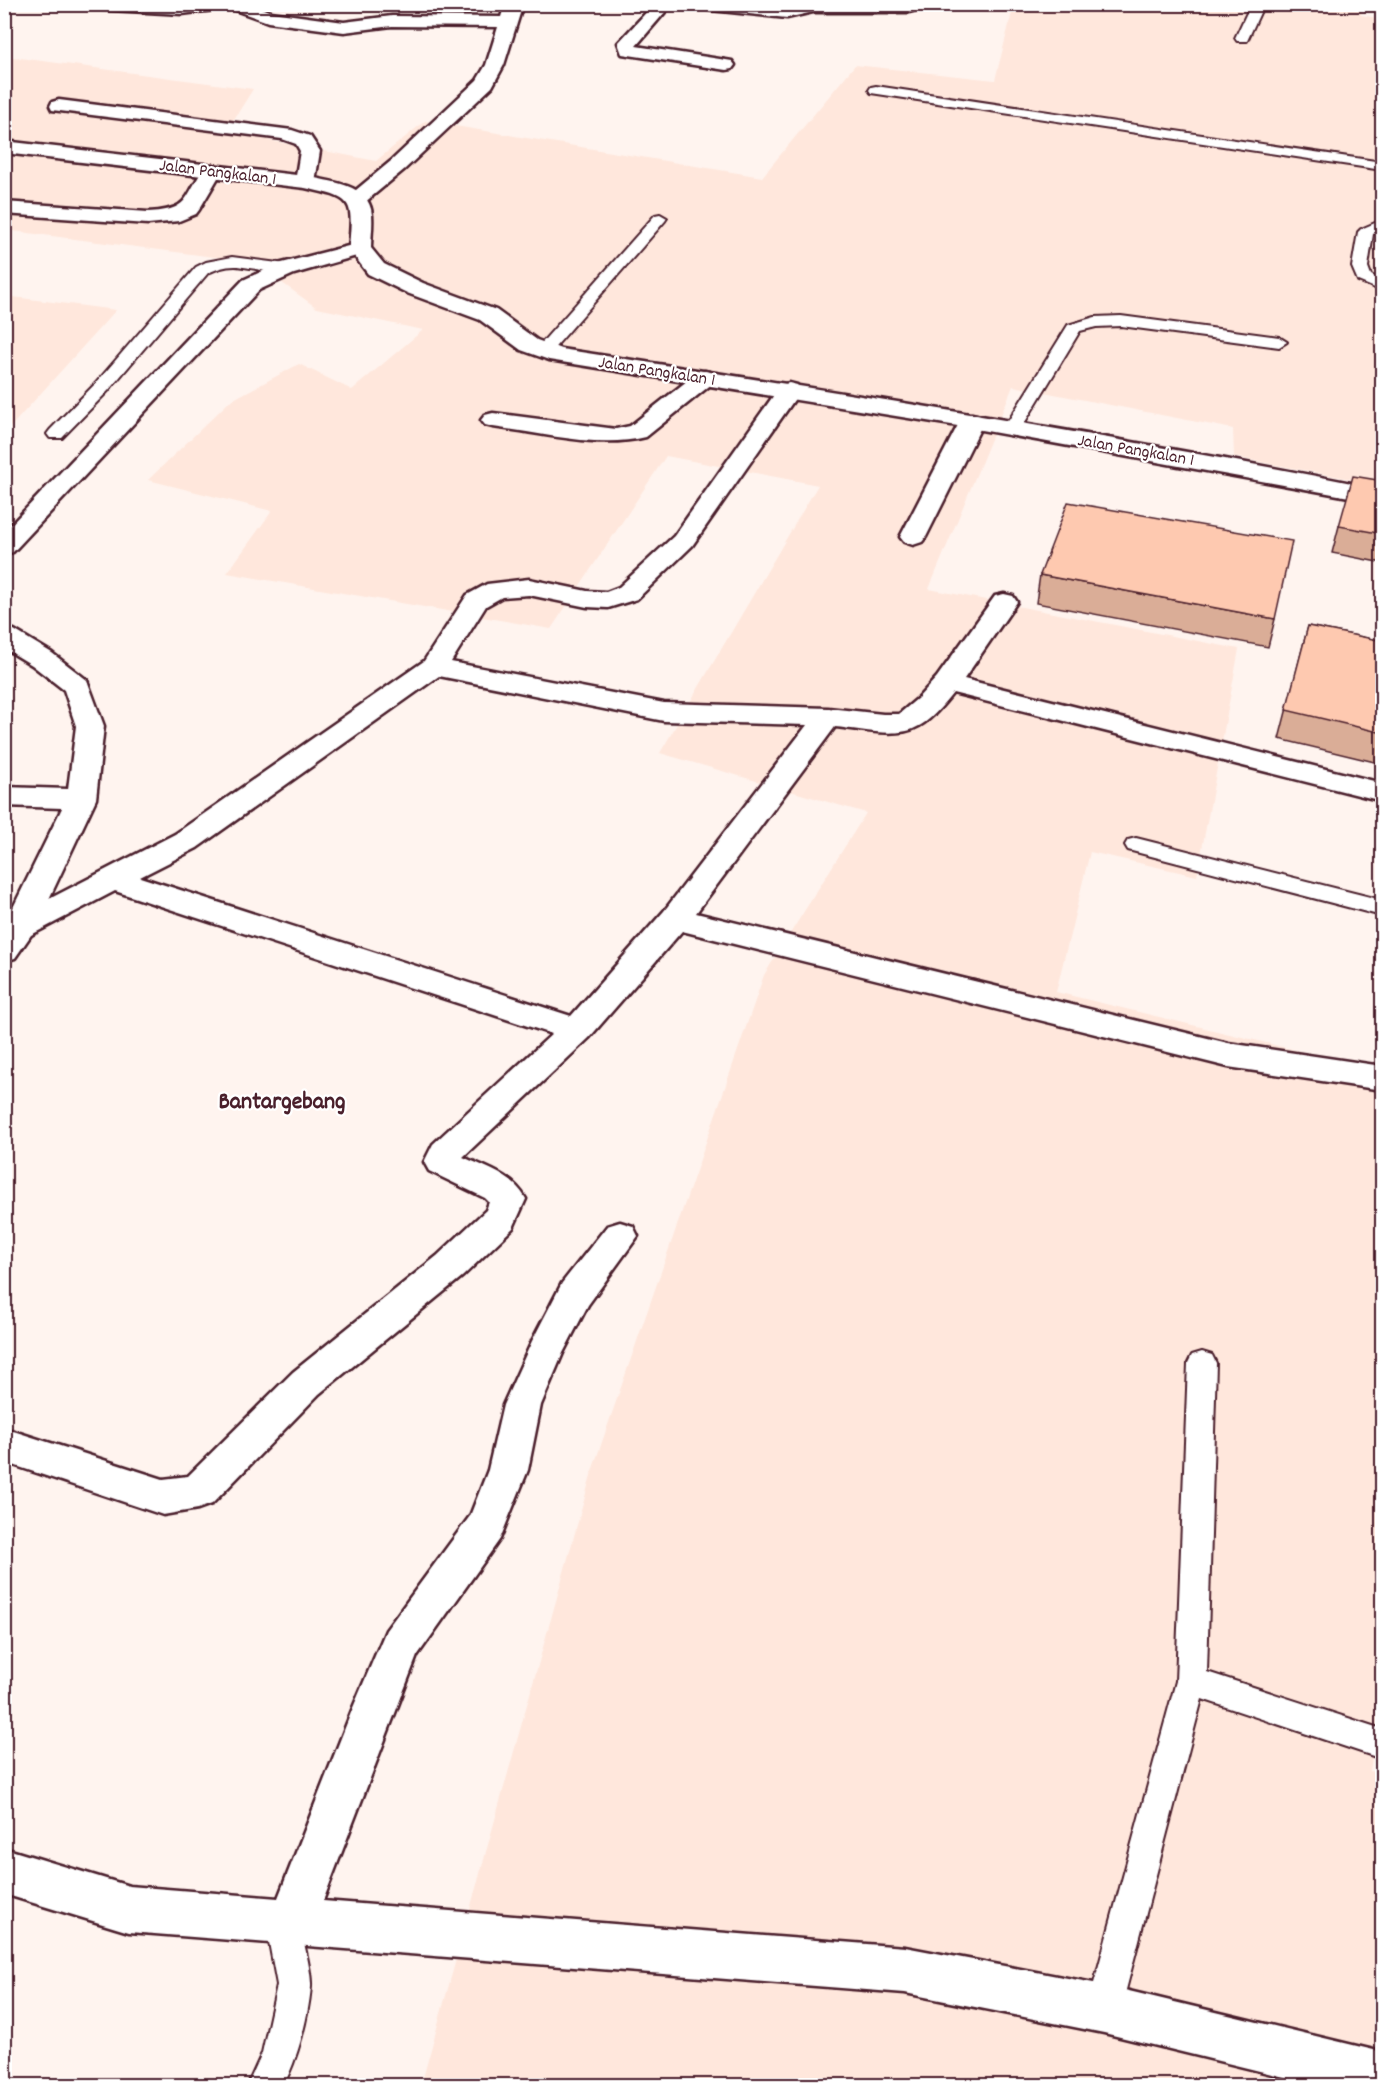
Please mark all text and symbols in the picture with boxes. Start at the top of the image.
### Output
street label: Jalan Pangkalan 1 [158,154,278,193]
street label: Jalan Pangkalan 1 [596,351,717,394]
street label: Jalan Pangkalan 1 [1075,429,1196,474]
district label: Bantargebang [218,1086,346,1120]

